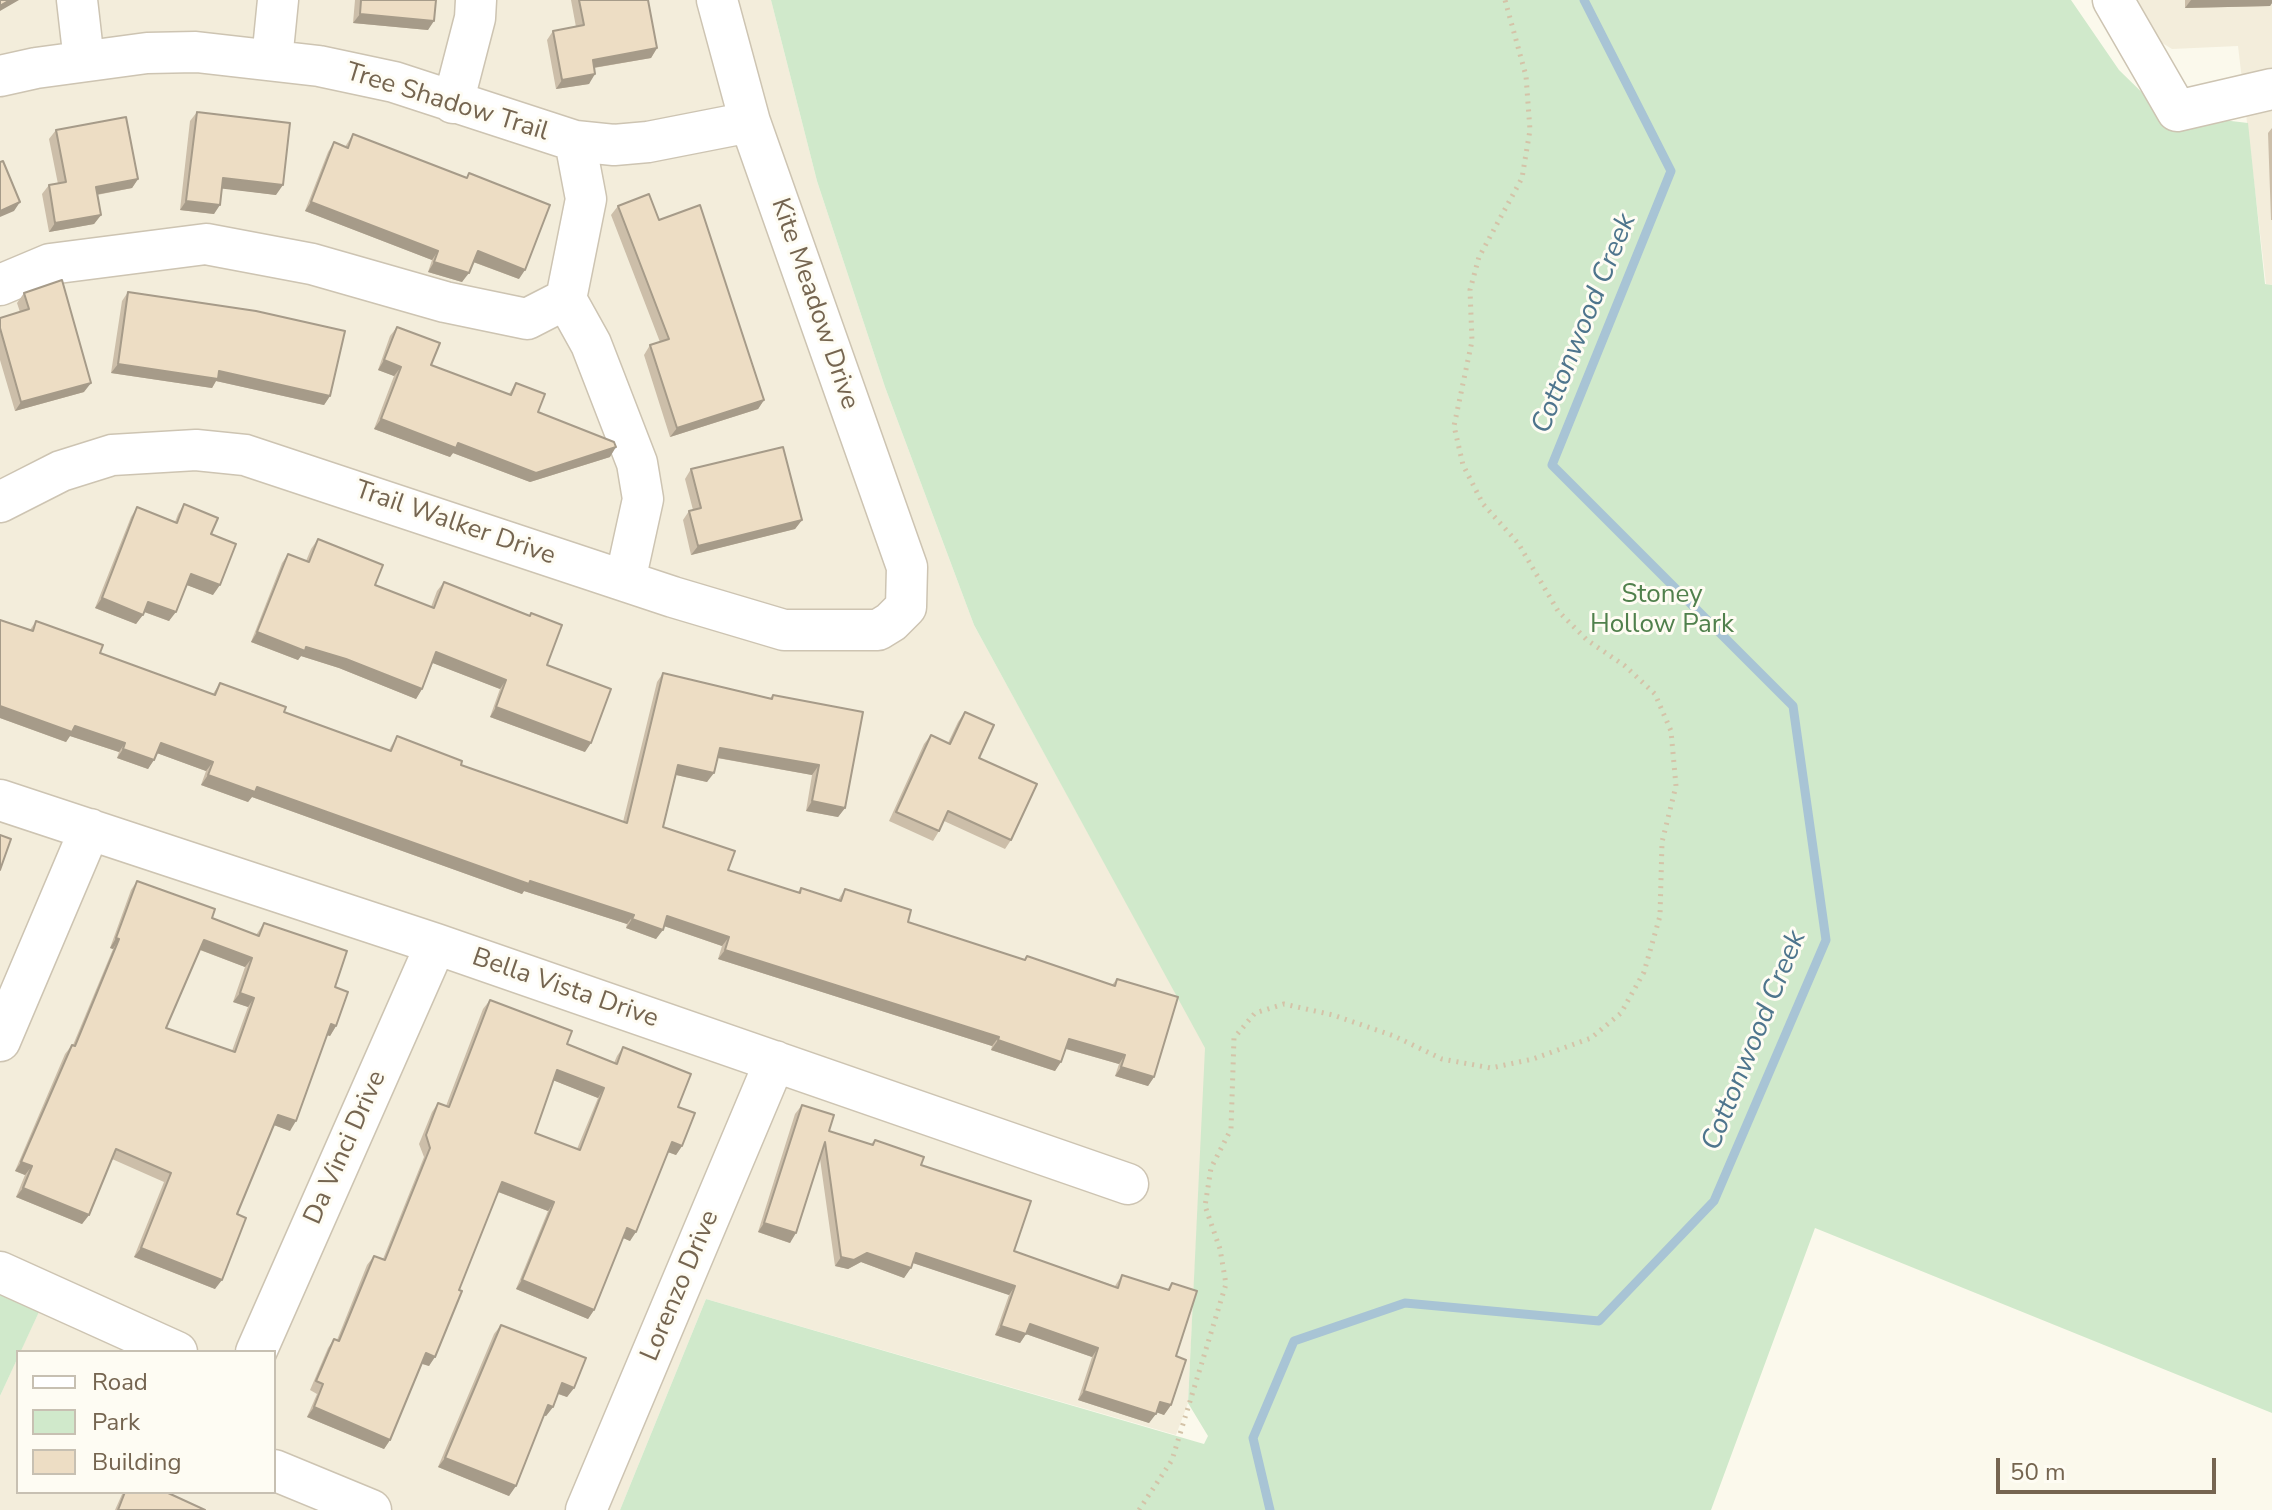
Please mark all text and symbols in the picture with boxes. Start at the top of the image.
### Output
street label: Tree Shadow Trail [342,57,552,149]
street label: Kite Meadow Drive [763,194,865,414]
water label: Cottonwood Creek [1526,209,1644,439]
street label: Trail Walker Drive [351,475,559,573]
park label: Stoney Hollow Park [1590,580,1734,642]
water label: Cottonwood Creek [1696,926,1814,1156]
street label: Bella Vista Drive [468,943,662,1035]
street label: Da Vinci Drive [298,1066,394,1230]
street label: Lorenzo Drive [635,1206,727,1366]
legend [16,1350,276,1494]
text: Road [92,1366,148,1398]
text: Park [92,1406,140,1438]
scale bar [2000,1442,2220,1492]
text: Building [92,1446,182,1478]
text: 50 m [2010,1456,2066,1488]

